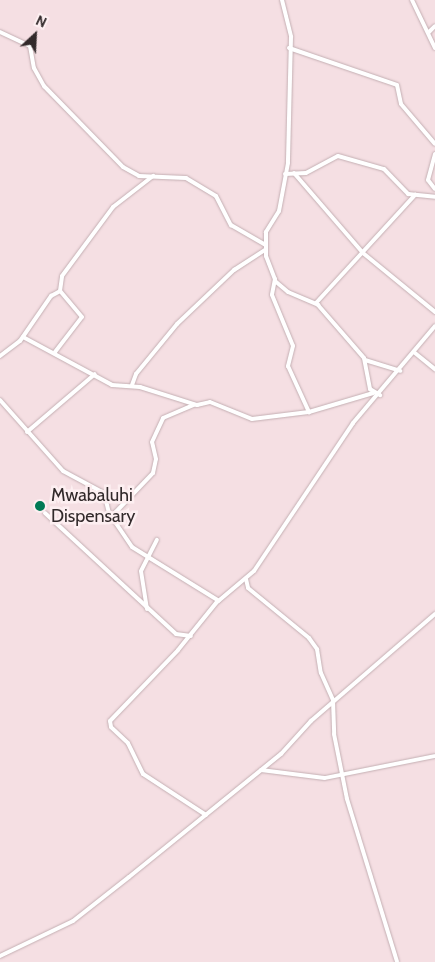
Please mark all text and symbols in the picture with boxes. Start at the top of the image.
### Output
north arrow [10,10,60,60]
text: N [33,11,50,32]
place label: Mwabaluhi Dispensary [51,485,135,528]
marker: Mwabaluhi Dispensary [33,499,47,513]

